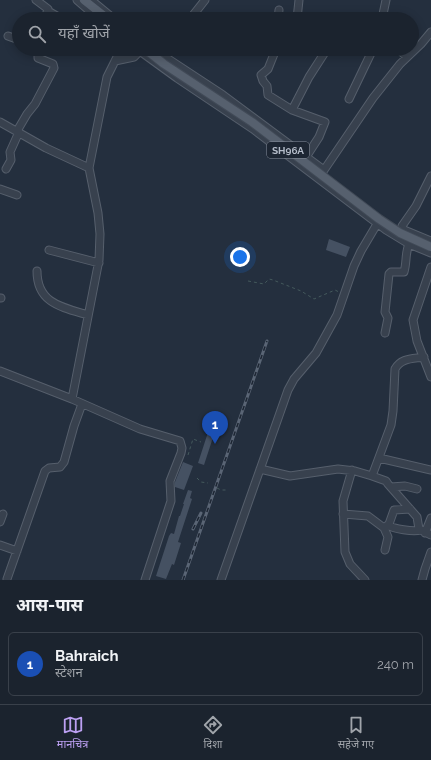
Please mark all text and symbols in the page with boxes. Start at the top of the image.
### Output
search box [12,12,419,56]
icon: search [26,23,48,45]
text: यहाँ खोजें [58,24,110,42]
road number: SH96A [267,142,309,158]
your location [230,247,250,267]
pin: 1 [202,411,228,444]
text: आस-पास [16,595,83,615]
text: Bahraich [55,647,119,665]
text: 1 [27,657,33,672]
text: 240 m [377,657,414,672]
text: स्टेशन [55,665,83,680]
tab: मानचित्र [57,714,88,752]
tab: दिशा [202,714,224,752]
tab: सहेजे गए [338,714,374,752]

